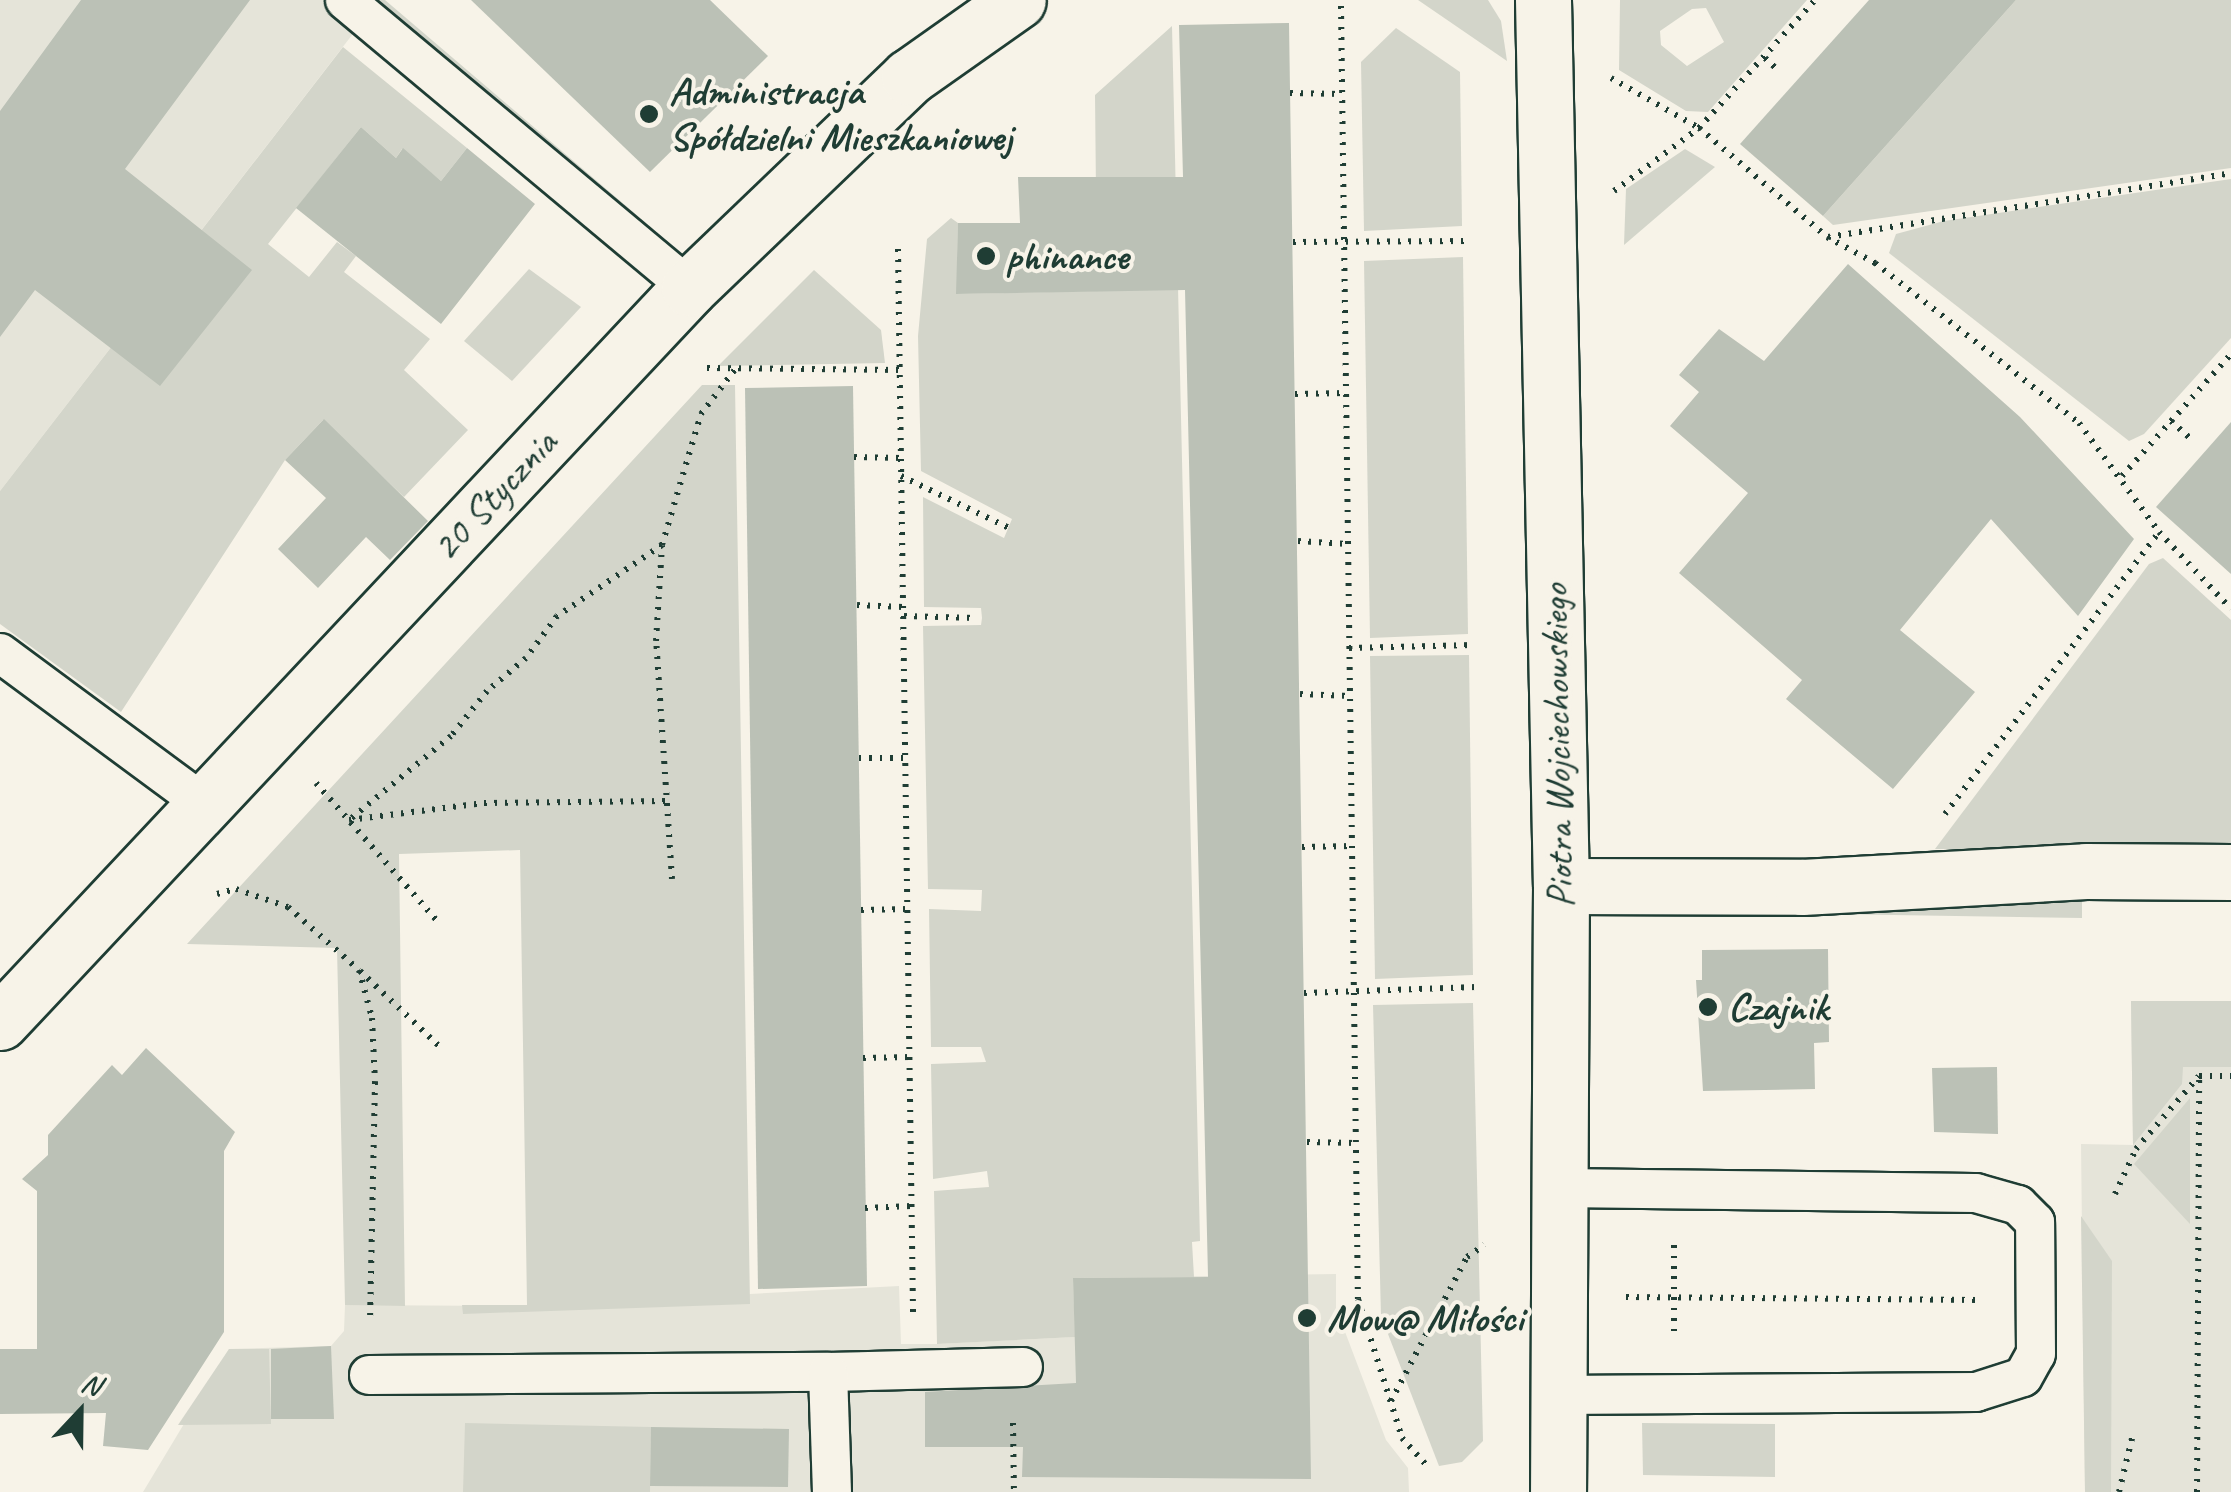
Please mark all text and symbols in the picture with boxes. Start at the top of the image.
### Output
place label: Administracja Spółdzielni Mieszkaniowej [669,67,1012,161]
marker: Administracja Spółdzielni Mieszkaniowej [638,103,660,125]
place label: phinance [1006,232,1128,280]
marker: phinance [975,245,997,267]
street label: 20 Stycznia [421,419,567,571]
street label: Piotra Wojciechowskiego [1530,583,1584,909]
place label: Czajnik [1728,983,1828,1031]
marker: Czajnik [1697,996,1719,1018]
place label: Mow@ Miłości [1327,1294,1523,1342]
marker: Mow@ Miłości [1296,1307,1318,1329]
north arrow [30,1362,130,1462]
text: N [77,1364,106,1403]

